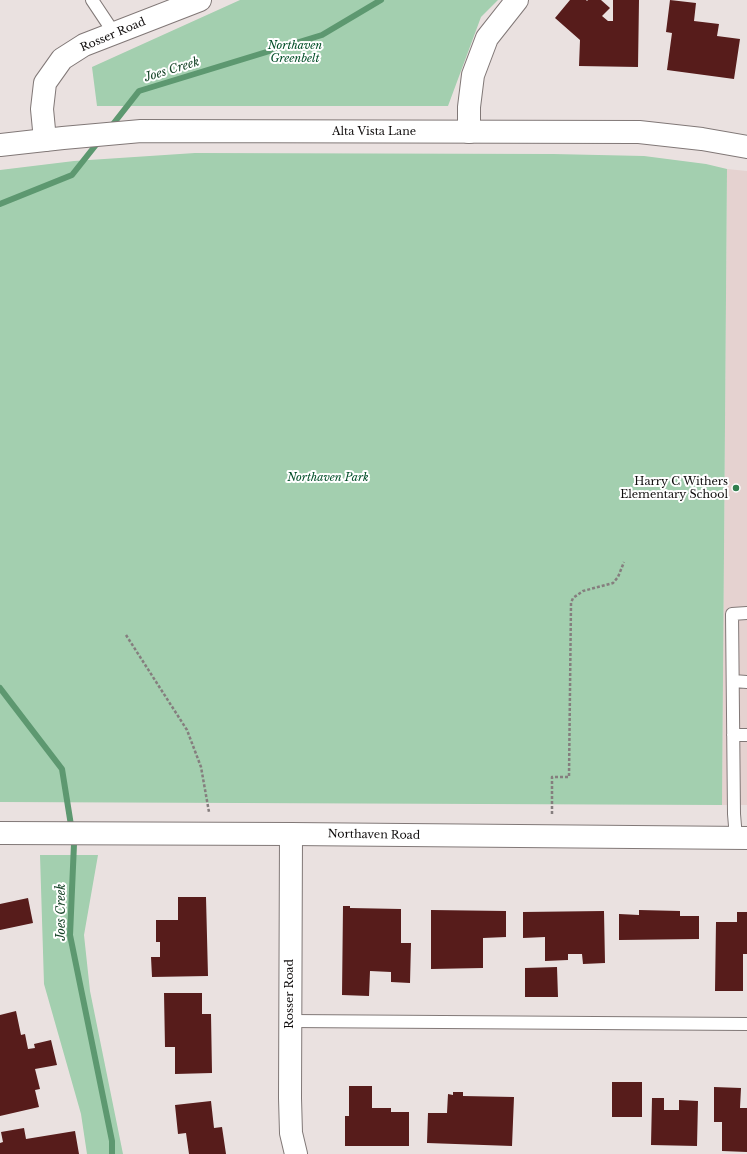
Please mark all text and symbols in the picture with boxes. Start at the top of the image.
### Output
street label: Rosser Road [78,15,148,55]
park label: Northaven Greenbelt [268,39,322,65]
water label: Joes Creek [143,55,201,85]
street label: Alta Vista Lane [332,125,416,139]
park label: Northaven Park [287,471,369,485]
place label: Harry C Withers Elementary School [620,475,728,501]
marker: Harry C Withers Elementary School [731,483,741,493]
street label: Northaven Road [328,828,420,842]
water label: Joes Creek [55,884,69,940]
street label: Rosser Road [283,959,297,1029]

